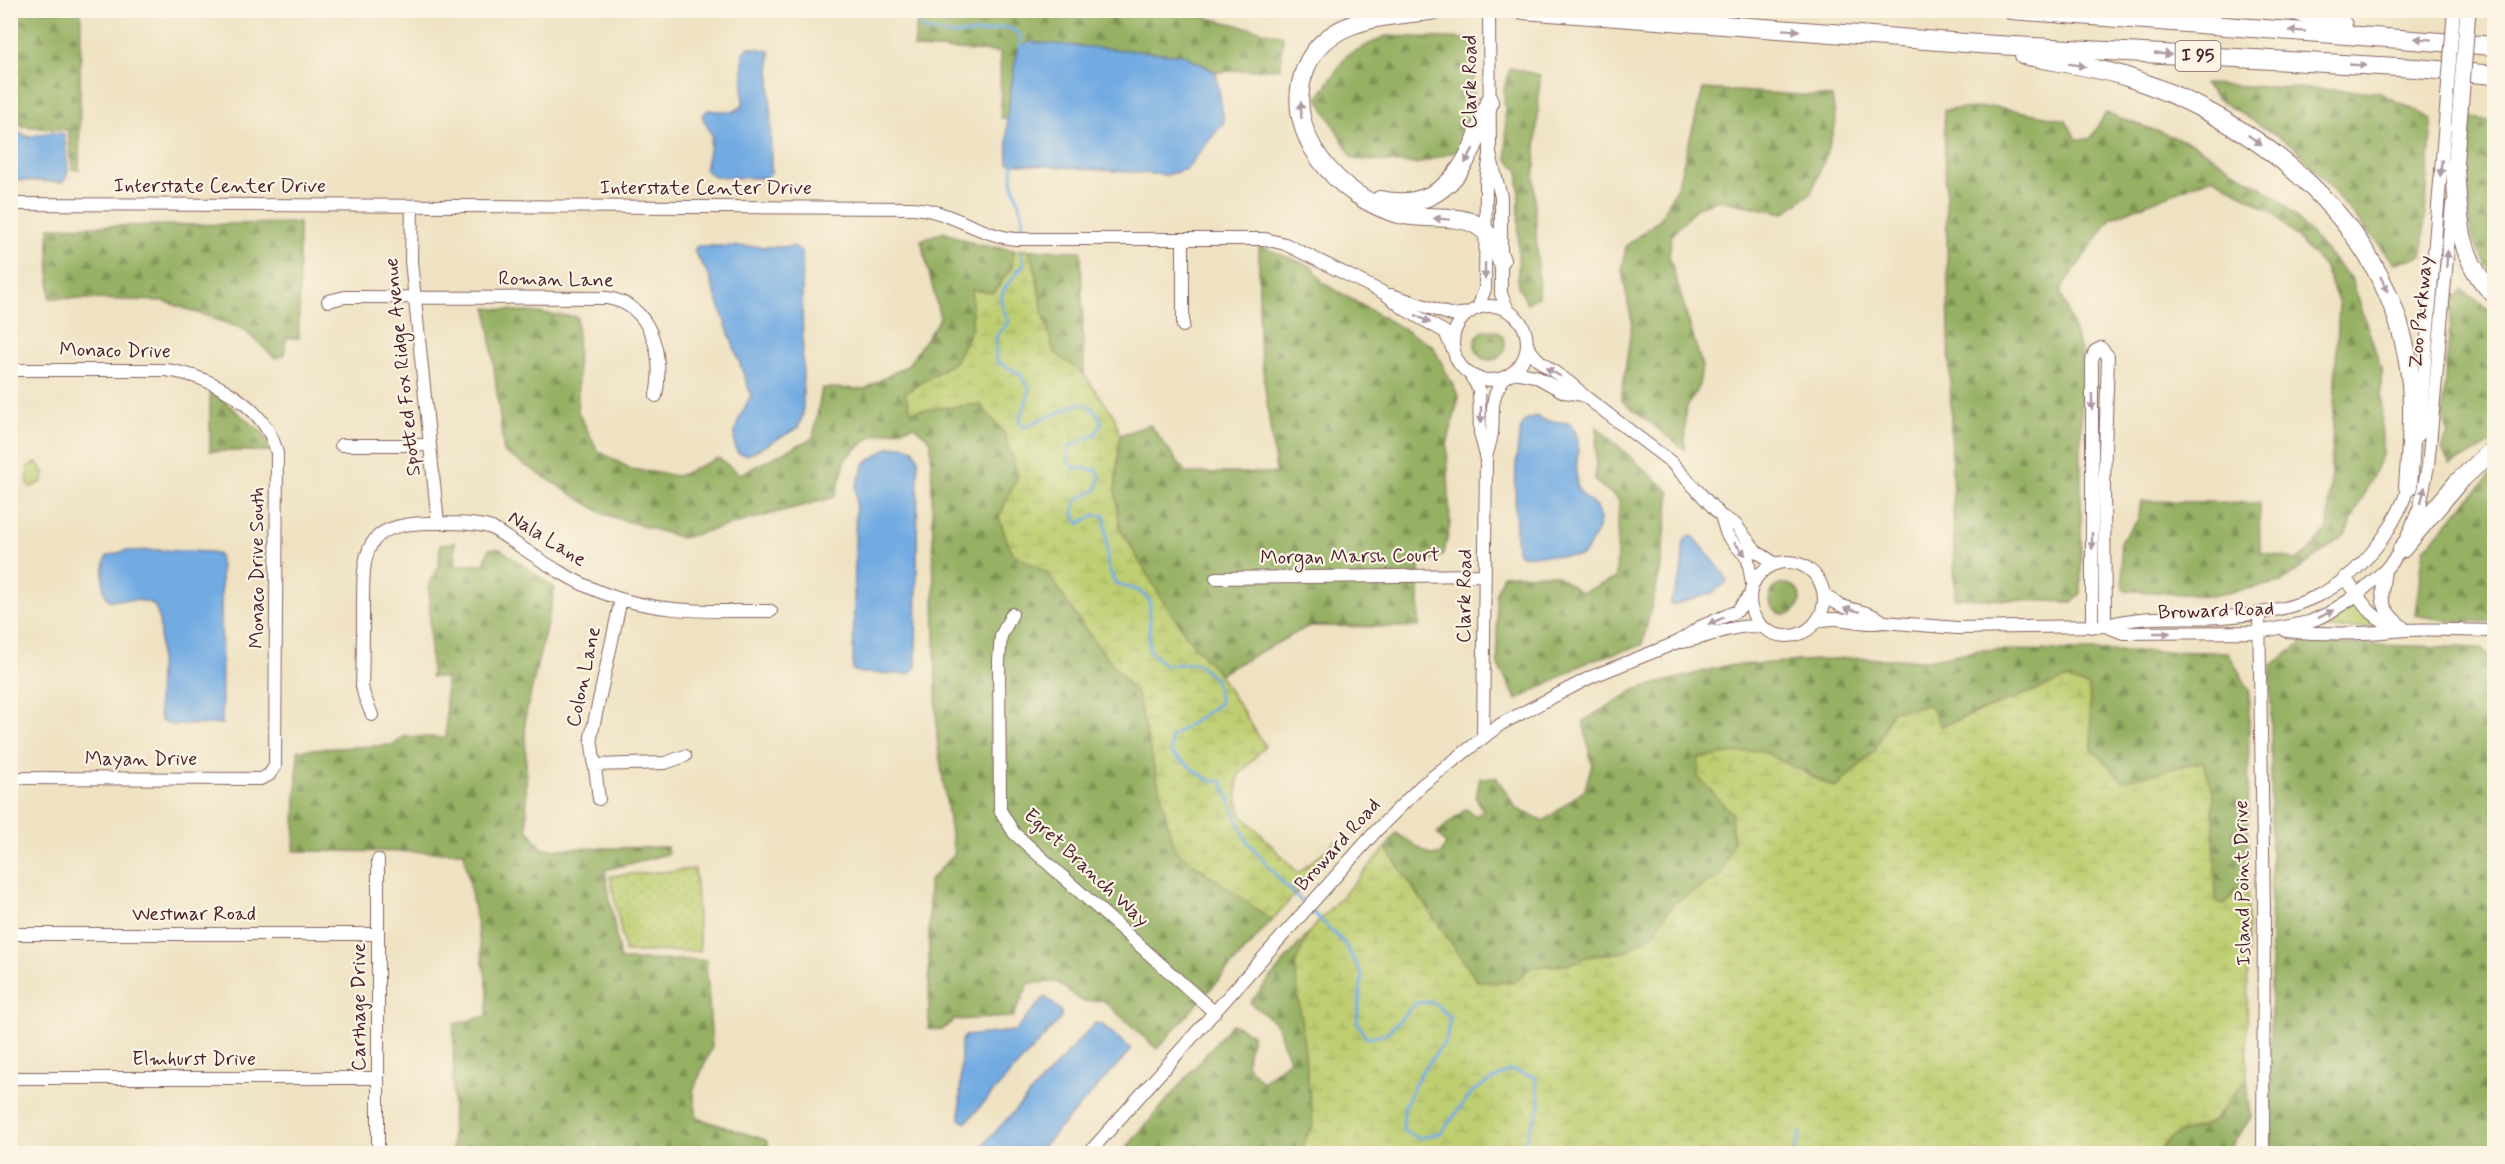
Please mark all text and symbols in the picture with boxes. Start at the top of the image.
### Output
one-way arrow [1782,26,1801,35]
one-way arrow [2288,26,2307,35]
street label: Clark Road [1457,35,1484,129]
one-way arrow [2414,35,2433,44]
road number: I 95 [2176,41,2220,71]
one-way arrow [2154,50,2173,59]
one-way arrow [2348,60,2367,70]
one-way arrow [2068,61,2087,70]
one-way arrow [1296,101,1306,120]
one-way arrow [2247,134,2263,146]
one-way arrow [1464,148,1474,165]
one-way arrow [2436,159,2446,178]
street label: Interstate Center Drive [114,173,326,200]
street label: Interstate Center Drive [600,175,812,202]
one-way arrow [1432,215,1451,224]
one-way arrow [2442,249,2452,268]
street label: Zoo Parkway [2403,254,2439,370]
street label: Spotted Fox Ridge Avenue [378,256,429,477]
one-way arrow [1480,261,1490,280]
street label: Roman Lane [498,265,614,295]
one-way arrow [2379,276,2388,293]
one-way arrow [1414,314,1431,324]
street label: Monaco Drive [59,337,171,365]
one-way arrow [1545,366,1561,377]
one-way arrow [2087,393,2096,412]
one-way arrow [1476,406,1485,425]
one-way arrow [2418,485,2428,504]
street label: Monaco Drive South [244,487,271,649]
street label: Nala Lane [503,504,591,574]
one-way arrow [2087,532,2097,551]
one-way arrow [1733,541,1746,556]
street label: Morgan Marsh Court [1260,542,1440,573]
street label: Clark Road [1451,549,1479,643]
street label: Broward Road [2157,595,2275,627]
one-way arrow [1843,604,1861,614]
one-way arrow [2318,609,2335,619]
one-way arrow [1707,616,1724,625]
street label: Colon Lane [560,624,608,730]
one-way arrow [2153,628,2172,638]
street label: Mayan Drive [85,746,197,773]
street label: Broward Road [1289,793,1387,897]
street label: Island Point Drive [2228,800,2258,966]
street label: Egret Branch Way [1017,803,1155,933]
street label: Westmar Road [132,901,256,928]
street label: Carthage Drive [346,943,373,1071]
street label: Elmhurst Drive [132,1046,256,1073]

